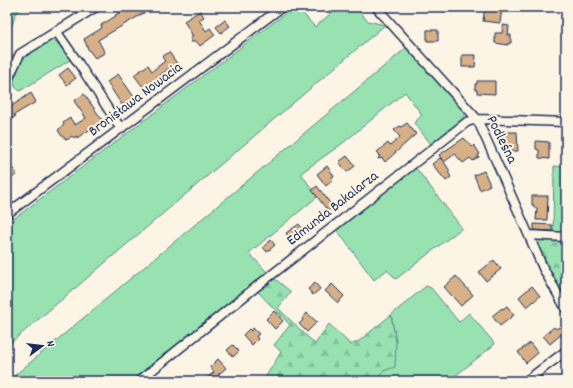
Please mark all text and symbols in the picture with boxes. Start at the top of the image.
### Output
street label: Bronisława Nowacia [84,57,188,143]
street label: Podleśna [480,112,523,169]
street label: Edmunda Bakalarza [282,165,384,252]
north arrow [22,326,62,366]
text: N [41,339,58,349]

